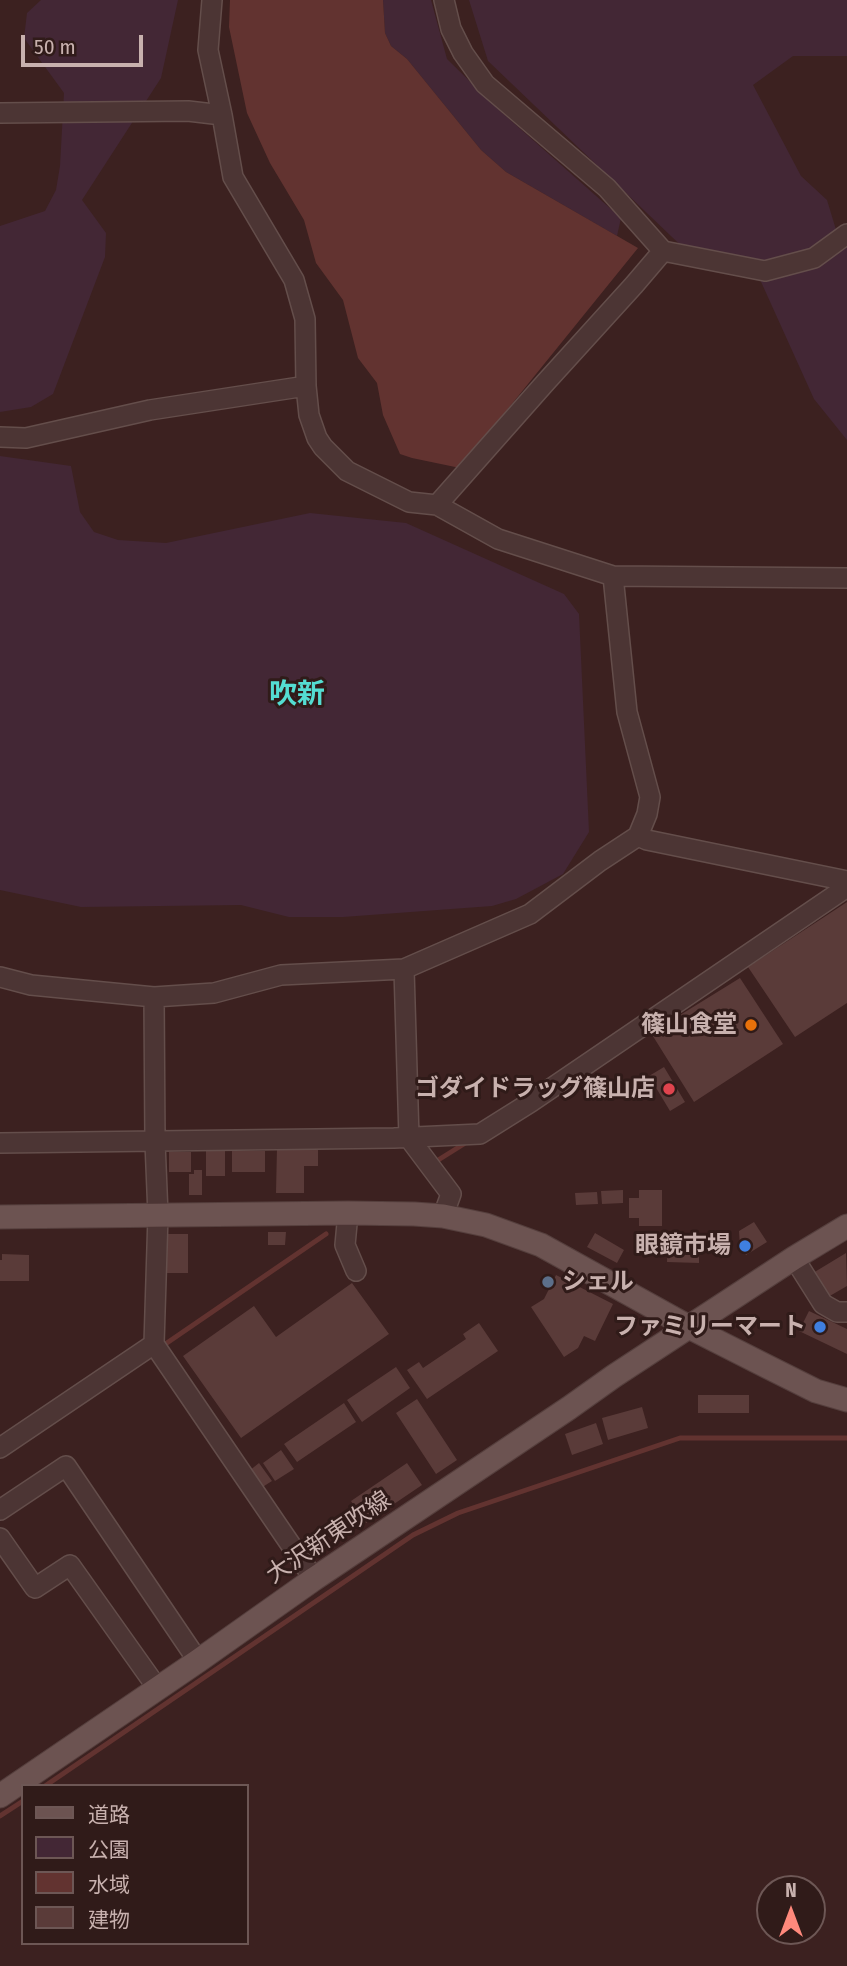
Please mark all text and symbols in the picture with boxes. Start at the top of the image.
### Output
scale bar [24,21,147,65]
text: 50 m [34,34,76,60]
district label: 吹新 [269,678,325,712]
place label: 篠山食堂 [641,1011,737,1039]
marker: 篠山食堂 [743,1017,759,1033]
place label: ゴダイドラッグ篠山店 [415,1075,655,1103]
marker: ゴダイドラッグ篠山店 [661,1081,677,1097]
place label: 眼鏡市場 [635,1232,731,1260]
marker: 眼鏡市場 [737,1238,753,1254]
place label: シェル [562,1268,634,1296]
marker: シェル [540,1274,556,1290]
place label: ファミリーマート [614,1313,806,1341]
marker: ファミリーマート [812,1319,828,1335]
street label: 大沢新東吹線 [261,1486,397,1590]
legend [21,1784,248,1945]
text: 道路 [88,1802,130,1828]
text: 公園 [88,1837,130,1863]
text: 水域 [88,1872,130,1898]
north arrow [756,1875,826,1945]
text: N [785,1879,797,1902]
text: 建物 [88,1907,130,1933]

